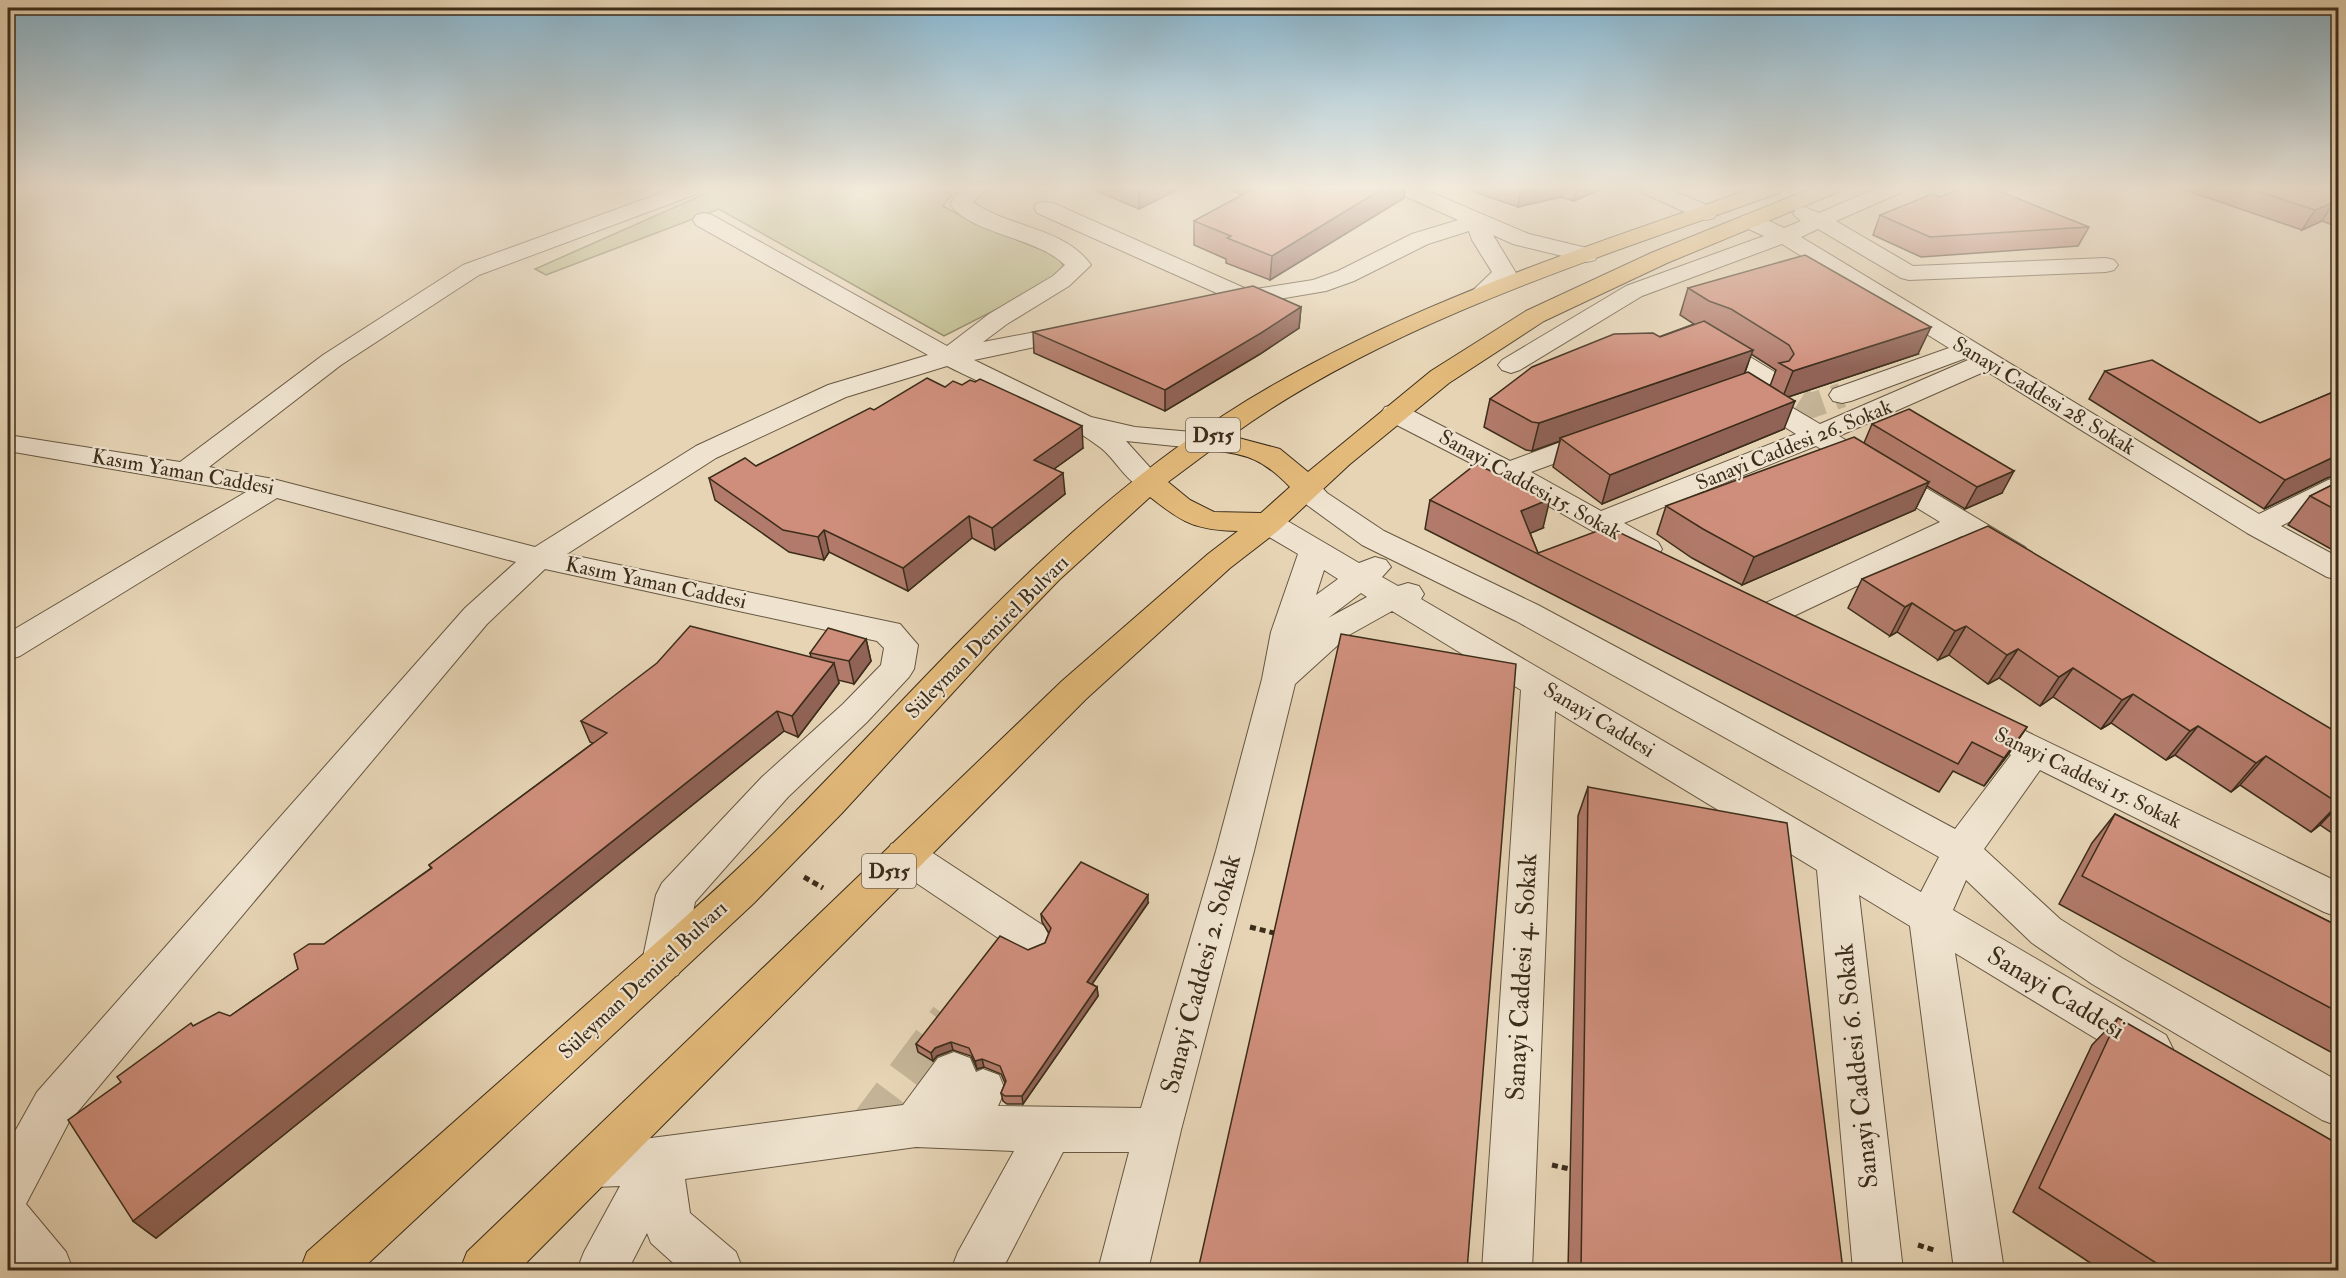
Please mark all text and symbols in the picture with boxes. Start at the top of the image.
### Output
street label: Sanayi Caddesi 28. Sokak [1948,331,2140,461]
street label: Sanayi Caddesi 26. Sokak [1692,393,1896,497]
road number: D515 [1186,418,1240,452]
street label: Sanayi Caddesi 15. Sokak [1434,424,1626,546]
street label: Kasım Yaman Caddesi [90,443,277,501]
street label: Süleyman Demirel Bulvarı [899,549,1075,725]
street label: Kasım Yaman Caddesi [563,551,749,615]
street label: Sanayi Caddesi [1538,676,1660,764]
street label: Sanayi Caddesi 15. Sokak [1990,721,2186,835]
street label: Sanayi Caddesi 2. Sokak [1154,850,1248,1097]
street label: Sanayi Caddesi 4. Sokak [1500,852,1544,1101]
road number: D515 [862,854,916,888]
street label: Süleyman Demirel Bulvarı [553,894,733,1065]
street label: Sanayi Caddesi [1981,939,2131,1047]
street label: Sanayi Caddesi 6. Sokak [1828,941,1886,1190]

